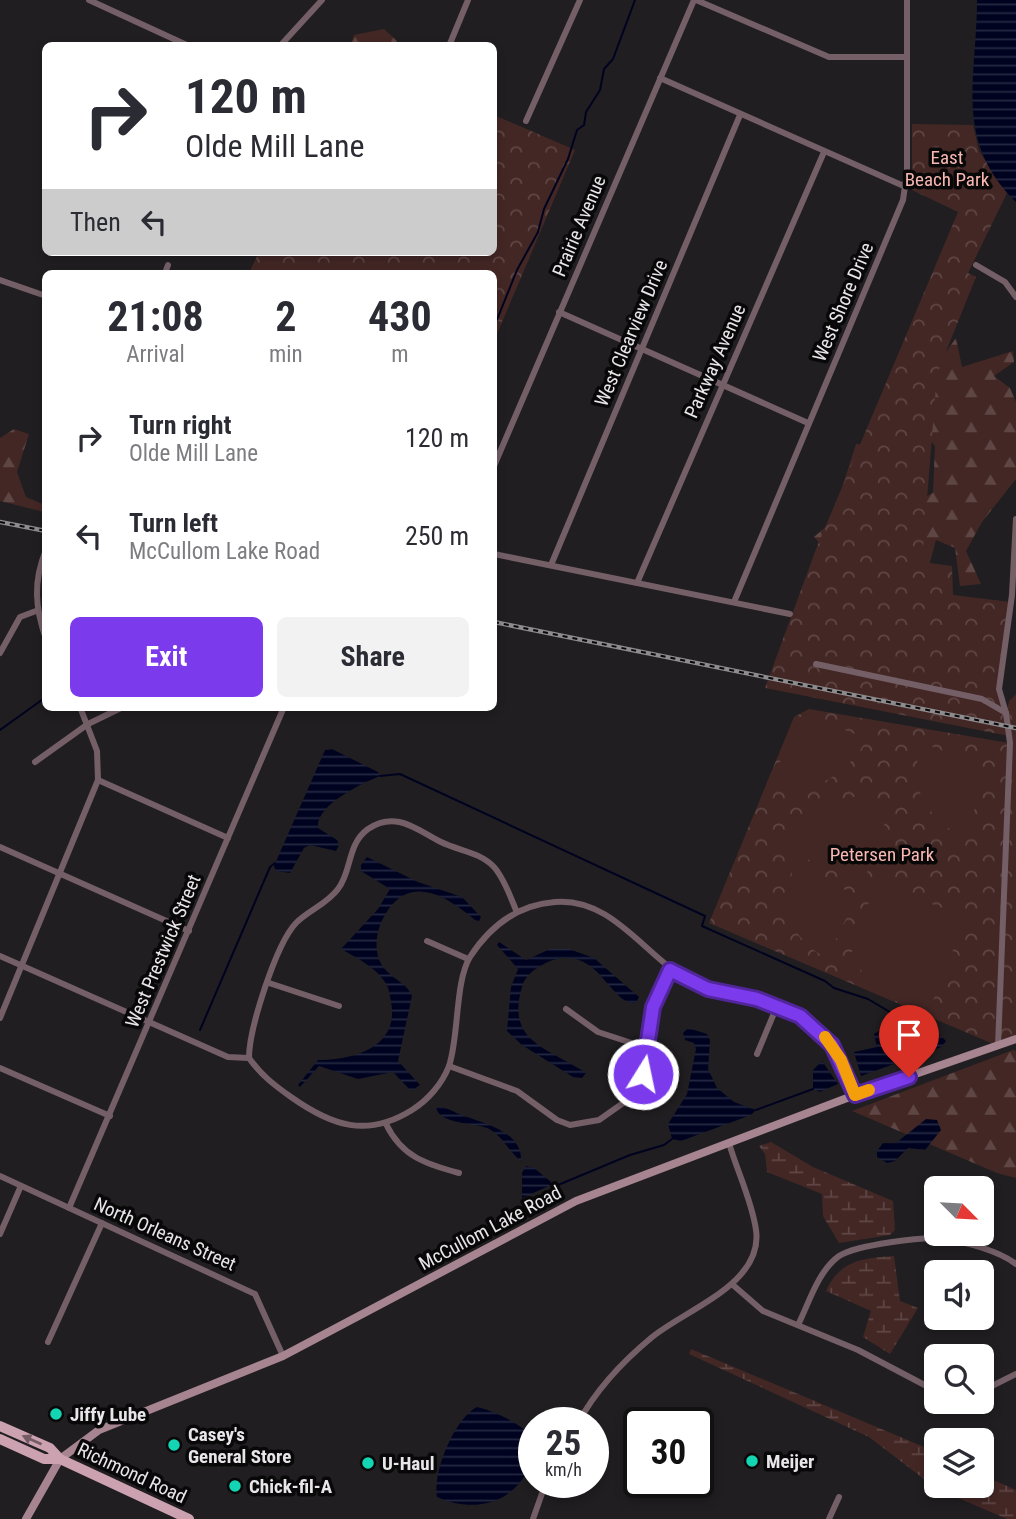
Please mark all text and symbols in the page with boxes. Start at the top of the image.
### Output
text: 120 m [185,68,307,125]
icon: right [70,70,161,161]
text: Olde Mill Lane [185,127,364,165]
park label: East Beach Park [905,146,990,191]
street label: Prairie Avenue [547,172,611,280]
icon: left [135,203,173,241]
text: Then [70,207,121,237]
street label: West Shore Drive [808,239,878,365]
street label: West Clearview Drive [590,256,672,410]
text: 21:08 [107,292,204,341]
text: 2 [275,292,296,341]
text: 430 [368,292,432,341]
street label: Parkway Avenue [680,300,750,421]
text: Arrival [126,341,185,368]
text: min [269,341,303,368]
text: m [391,341,408,368]
text: Turn right [129,410,231,440]
icon: right [70,419,108,457]
text: 120 m [405,423,469,453]
text: Olde Mill Lane [129,440,258,467]
text: Turn left [129,508,218,538]
icon: left [70,517,108,555]
text: 250 m [405,521,469,551]
text: McCullom Lake Road [129,538,320,565]
button: Exit [70,617,263,697]
button: Share [277,617,469,697]
park label: Petersen Park [830,843,935,866]
street label: West Prestwick Street [120,871,206,1031]
pin [879,1005,939,1077]
icon: arrive [890,1016,928,1054]
position arrow [606,1037,680,1111]
north arrow [924,1176,994,1246]
map controls [924,1176,994,1498]
street label: McCullom Lake Road [415,1181,565,1275]
street label: North Orleans Street [90,1192,240,1276]
button: sound [924,1260,994,1330]
button: search [924,1344,994,1414]
place label: Jiffy Lube [70,1403,146,1426]
marker: Jiffy Lube [48,1406,64,1422]
speed limit sign: 30 [623,1407,714,1498]
place label: Casey's General Store [188,1423,291,1468]
text: 25 [546,1423,581,1464]
button: layers [924,1428,994,1498]
one-way arrow [21,1434,42,1445]
marker: Casey's General Store [166,1437,182,1453]
street label: Richmond Road [74,1438,190,1508]
place label: Meijer [766,1450,814,1473]
place label: U-Haul [382,1452,434,1475]
marker: Meijer [744,1453,760,1469]
marker: U-Haul [360,1455,376,1471]
text: km/h [545,1459,582,1480]
place label: Chick-fil-A [249,1475,333,1498]
marker: Chick-fil-A [227,1478,243,1494]

